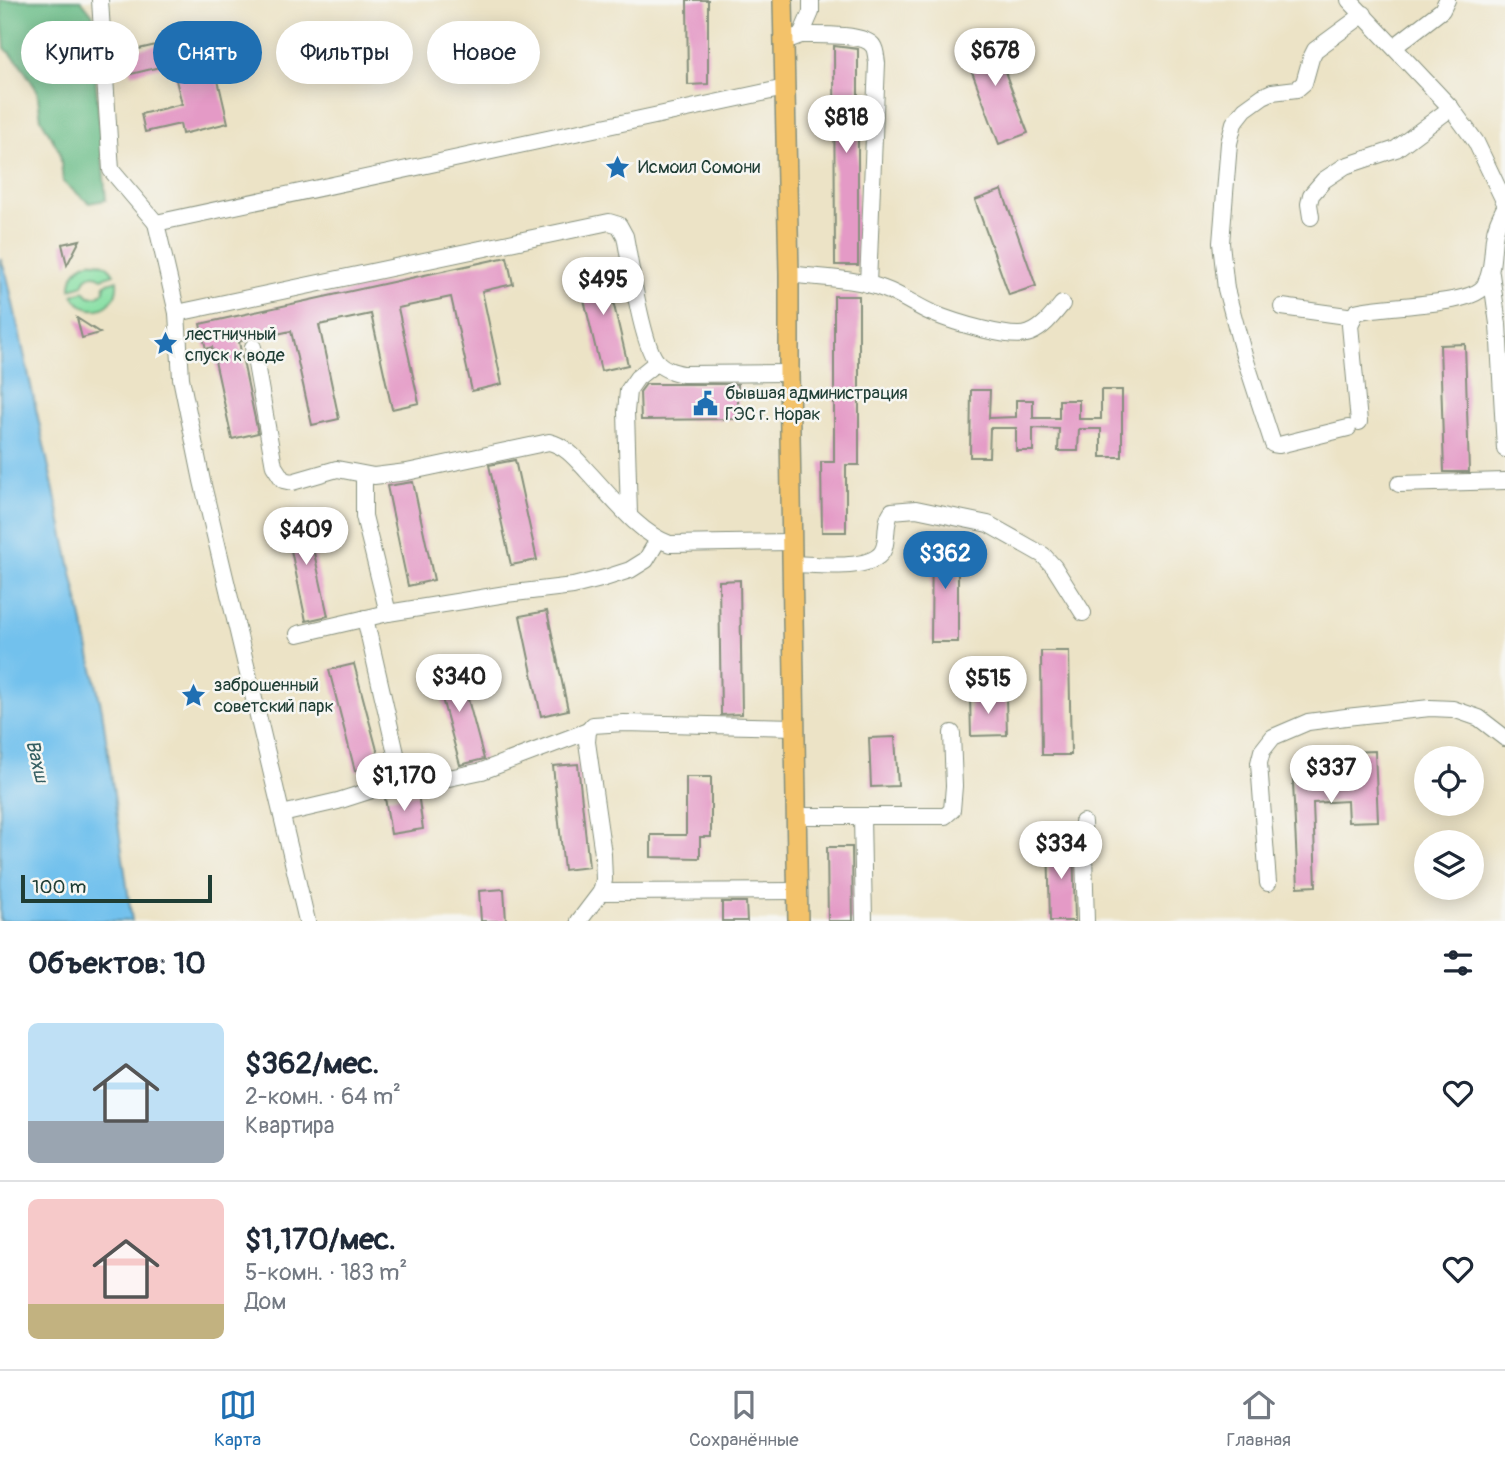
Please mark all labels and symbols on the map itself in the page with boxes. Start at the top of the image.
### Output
pin: $678 [954,28,1036,88]
pin: $818 [805,96,887,155]
place icon: Исмоил Сомони [604,153,632,181]
place label: Исмоил Сомони [638,156,760,179]
pin: $495 [562,258,644,317]
place label: лестничный спуск к воде [185,323,285,367]
place icon: лестничный спуск к воде [151,330,179,358]
place label: бывшая администрация ГЭС г. Норак [725,382,908,426]
public building icon: бывшая администрация ГЭС г. Норак [691,389,719,417]
pin: $409 [265,508,347,567]
pin: $362 [904,532,986,591]
pin: $340 [418,654,500,714]
pin: $515 [947,656,1029,716]
place label: заброшенный советский парк [214,674,334,718]
place icon: заброшенный советский парк [180,681,208,709]
water label: Вахш [20,738,54,786]
pin: $337 [1290,746,1372,805]
pin: $1,170 [347,754,461,813]
pin: $334 [1020,822,1102,881]
scale bar [21,872,212,904]

